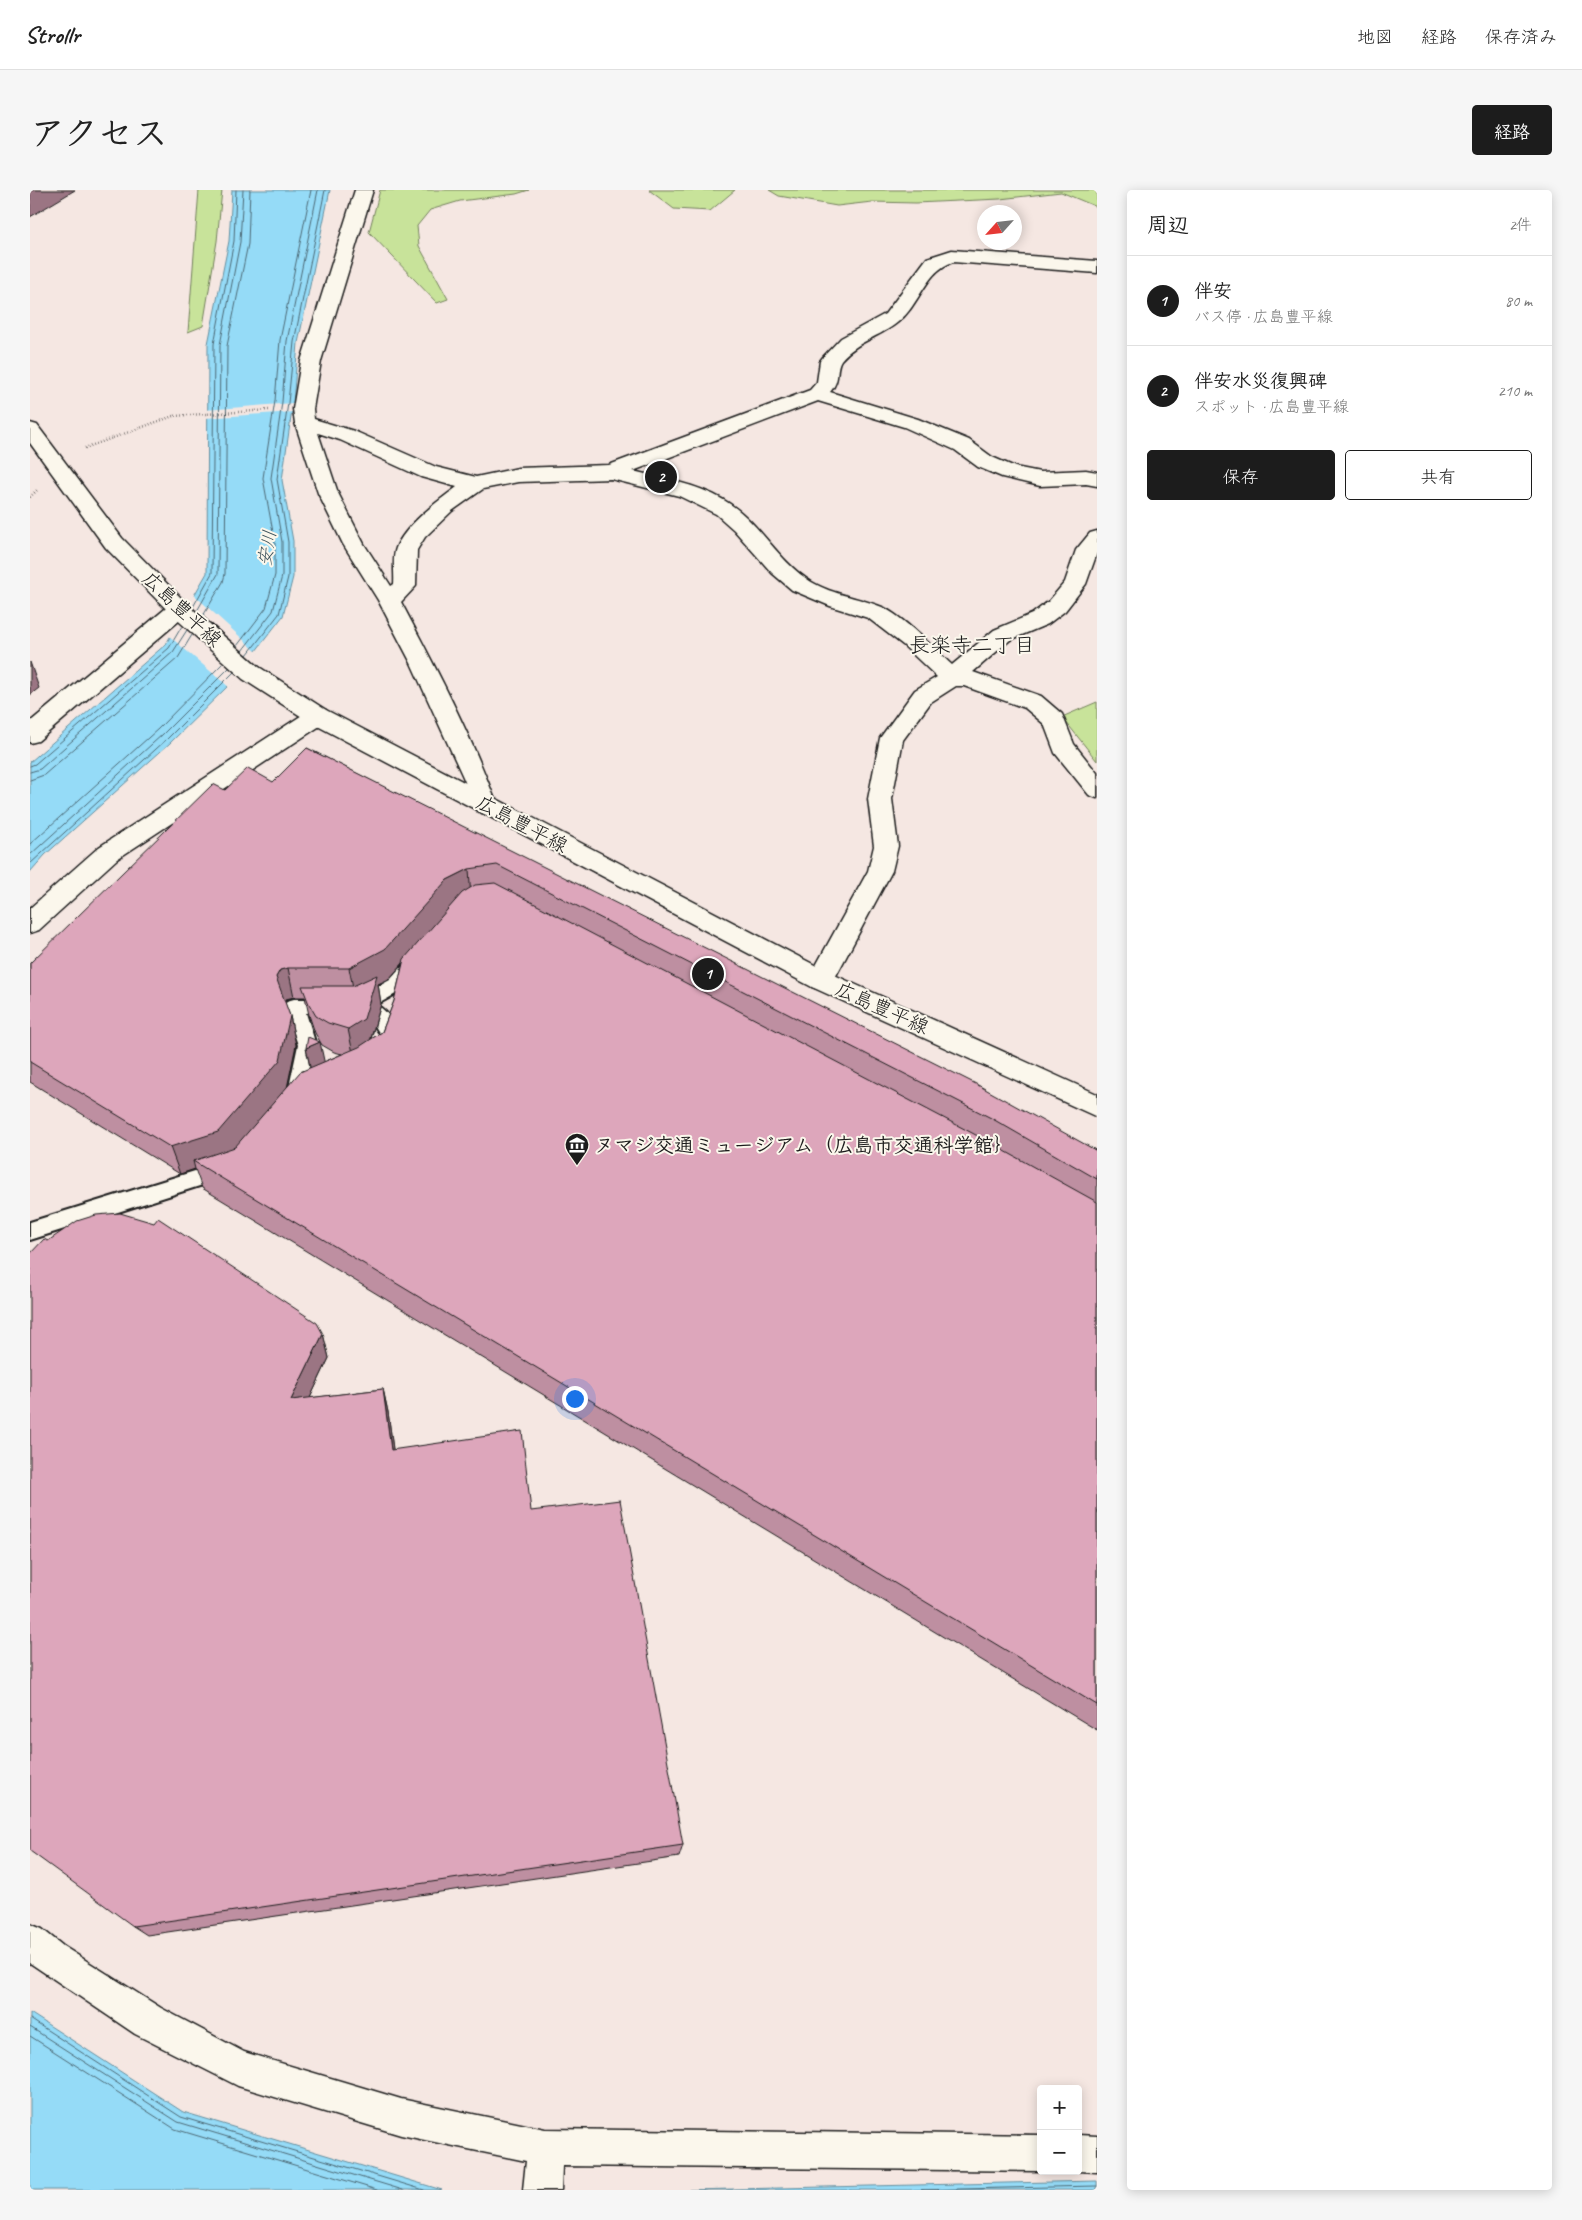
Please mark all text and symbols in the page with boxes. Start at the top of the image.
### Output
text: Strollr [25,20,80,50]
text: 地図 [1357,26,1393,48]
text: 経路 [1421,26,1457,48]
text: 保存済み [1485,26,1557,48]
button: 経路 [1472,105,1552,155]
text: アクセス [30,111,168,156]
north arrow [977,205,1022,250]
text: 周辺 [1147,212,1189,238]
text: 2件 [1509,215,1532,235]
text: 伴安 [1194,279,1232,303]
text: 1 [1159,291,1167,311]
text: 80 m [1505,291,1532,311]
text: バス停 · 広島豊平線 [1194,307,1333,327]
text: 伴安水災復興碑 [1194,369,1327,393]
text: 2 [1159,381,1167,401]
text: 210 m [1498,381,1532,401]
text: スポット · 広島豊平線 [1194,397,1349,417]
button: 保存 [1147,450,1335,500]
button: 共有 [1345,450,1532,500]
pin: 2 [645,458,677,496]
water label: 安川 [253,529,281,567]
street label: 広島豊平線 [137,566,227,652]
district label: 長楽寺二丁目 [909,632,1035,658]
street label: 広島豊平線 [472,789,572,859]
pin: 1 [692,955,724,993]
street label: 広島豊平線 [831,976,933,1040]
museum icon: ヌマジ交通ミュージアム（広島市交通科学館｝ [564,1132,590,1166]
place label: ヌマジ交通ミュージアム（広島市交通科学館｝ [594,1133,1014,1158]
your location [562,1386,588,1412]
map controls [1037,2085,1082,2175]
button: + [1037,2085,1082,2130]
button: − [1037,2130,1082,2175]

